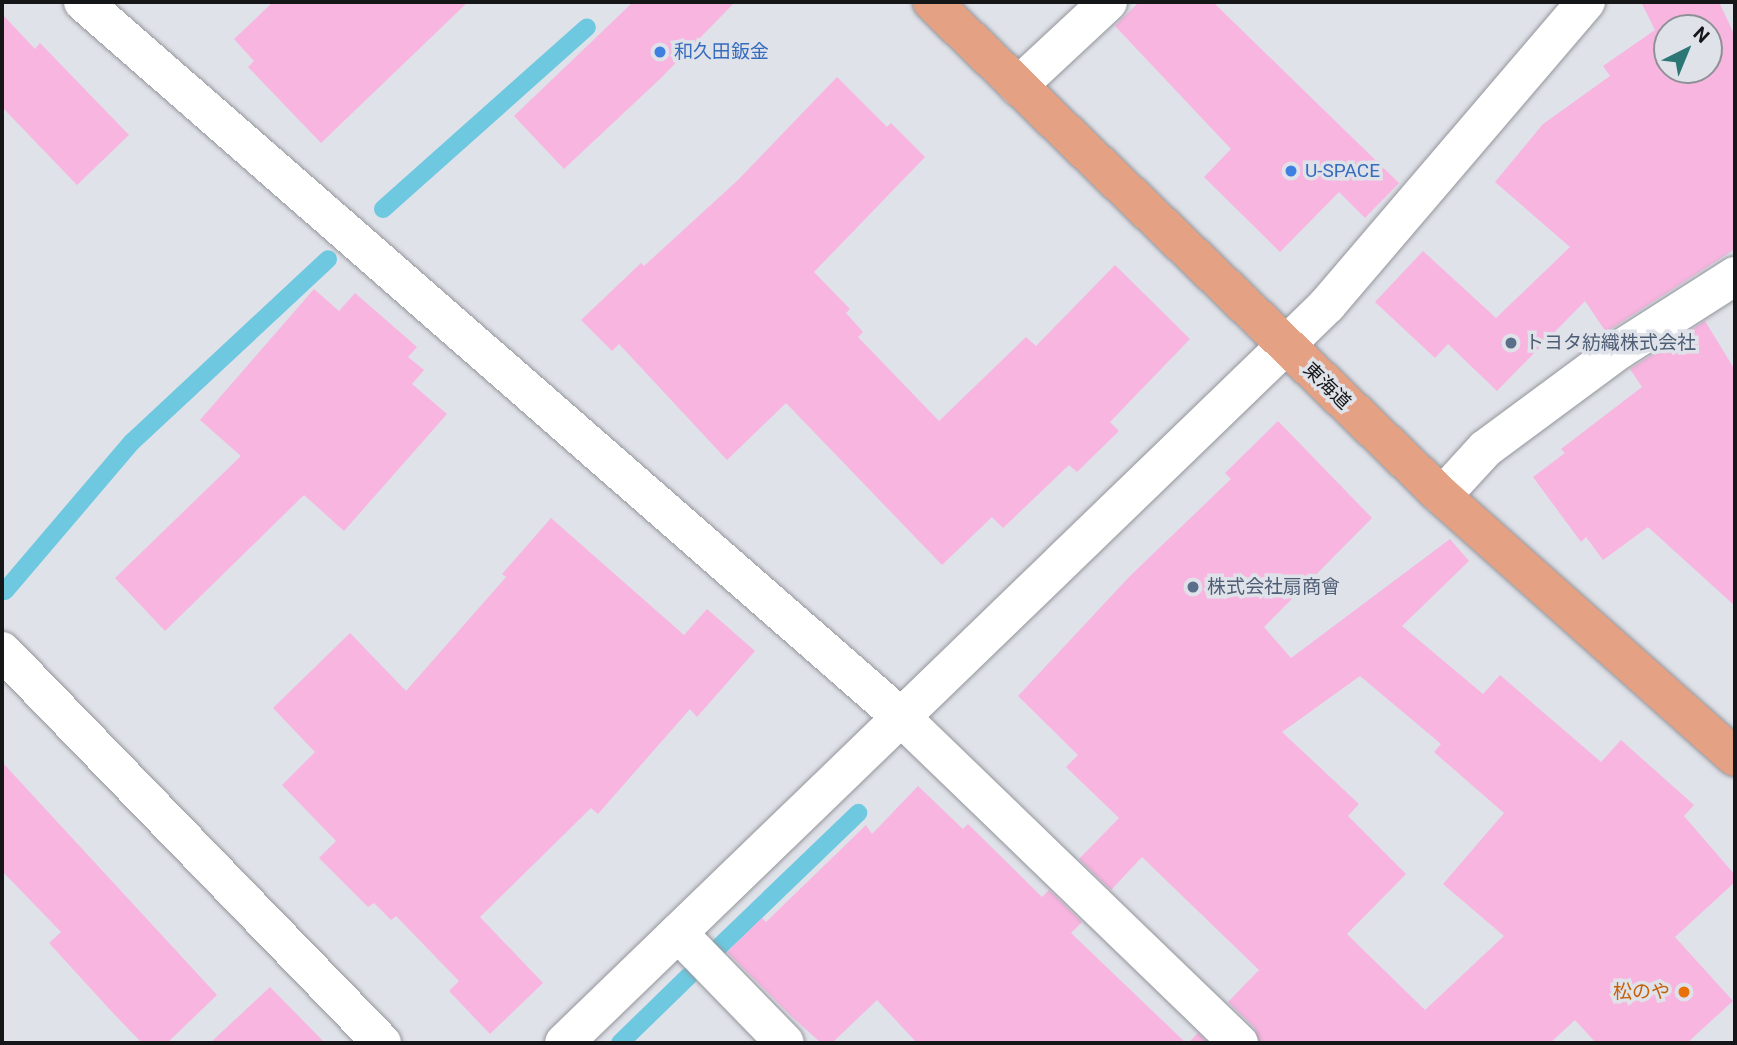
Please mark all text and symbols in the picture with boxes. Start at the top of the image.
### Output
north arrow [1653,14,1723,84]
text: N [1689,22,1714,48]
place label: 和久田鈑金 [674,41,769,63]
marker: 和久田鈑金 [652,44,668,60]
place label: U-SPACE [1305,160,1380,182]
marker: U-SPACE [1283,163,1299,179]
place label: トヨタ紡織株式会社 [1525,332,1696,354]
marker: トヨタ紡織株式会社 [1503,335,1519,351]
street label: 東海道 [1299,358,1355,414]
place label: 株式会社扇商會 [1207,576,1340,598]
marker: 株式会社扇商會 [1185,579,1201,595]
place label: 松のや [1613,981,1670,1003]
marker: 松のや [1676,984,1692,1000]

